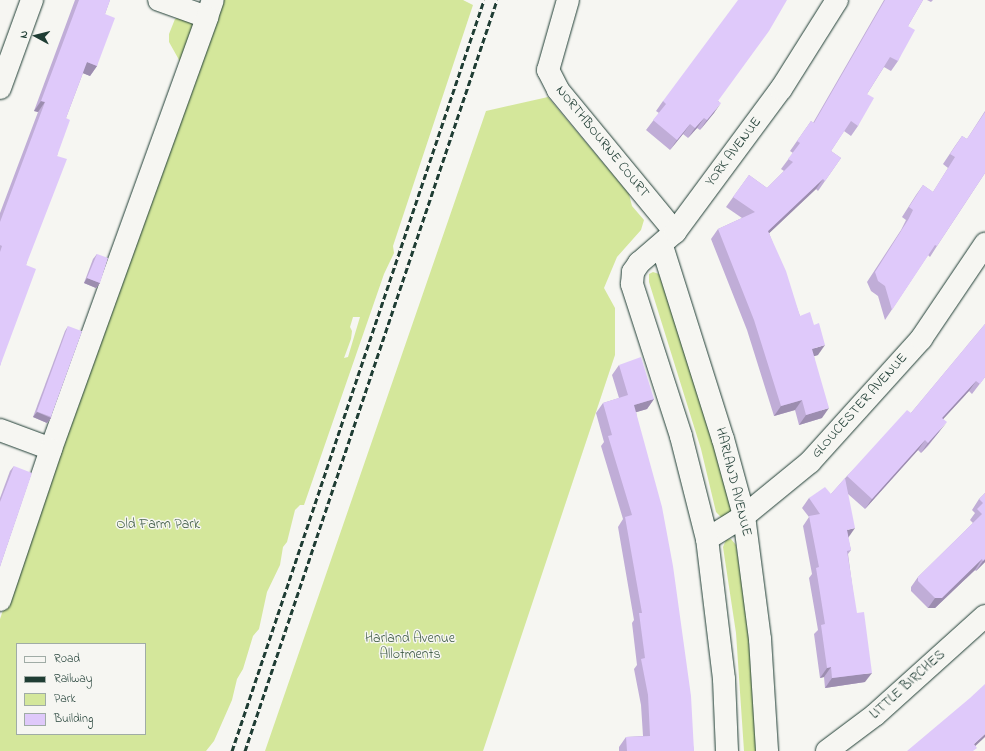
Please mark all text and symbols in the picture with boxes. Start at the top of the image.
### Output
north arrow [16,16,56,56]
text: N [16,30,32,39]
street label: NORTHBOURNE COURT [552,83,652,201]
street label: YORK AVENUE [703,114,765,190]
street label: GLOUCESTER AVENUE [808,350,912,462]
street label: HARLAND AVENUE [711,426,755,538]
park label: Old Farm Park [116,517,200,533]
park label: Harland Avenue Allotments [365,631,455,664]
legend [16,643,146,735]
street label: LITTLE BIRCHES [867,647,949,723]
text: Road [54,650,80,668]
text: Railway [54,670,92,688]
text: Park [54,690,76,708]
text: Building [54,710,93,728]

